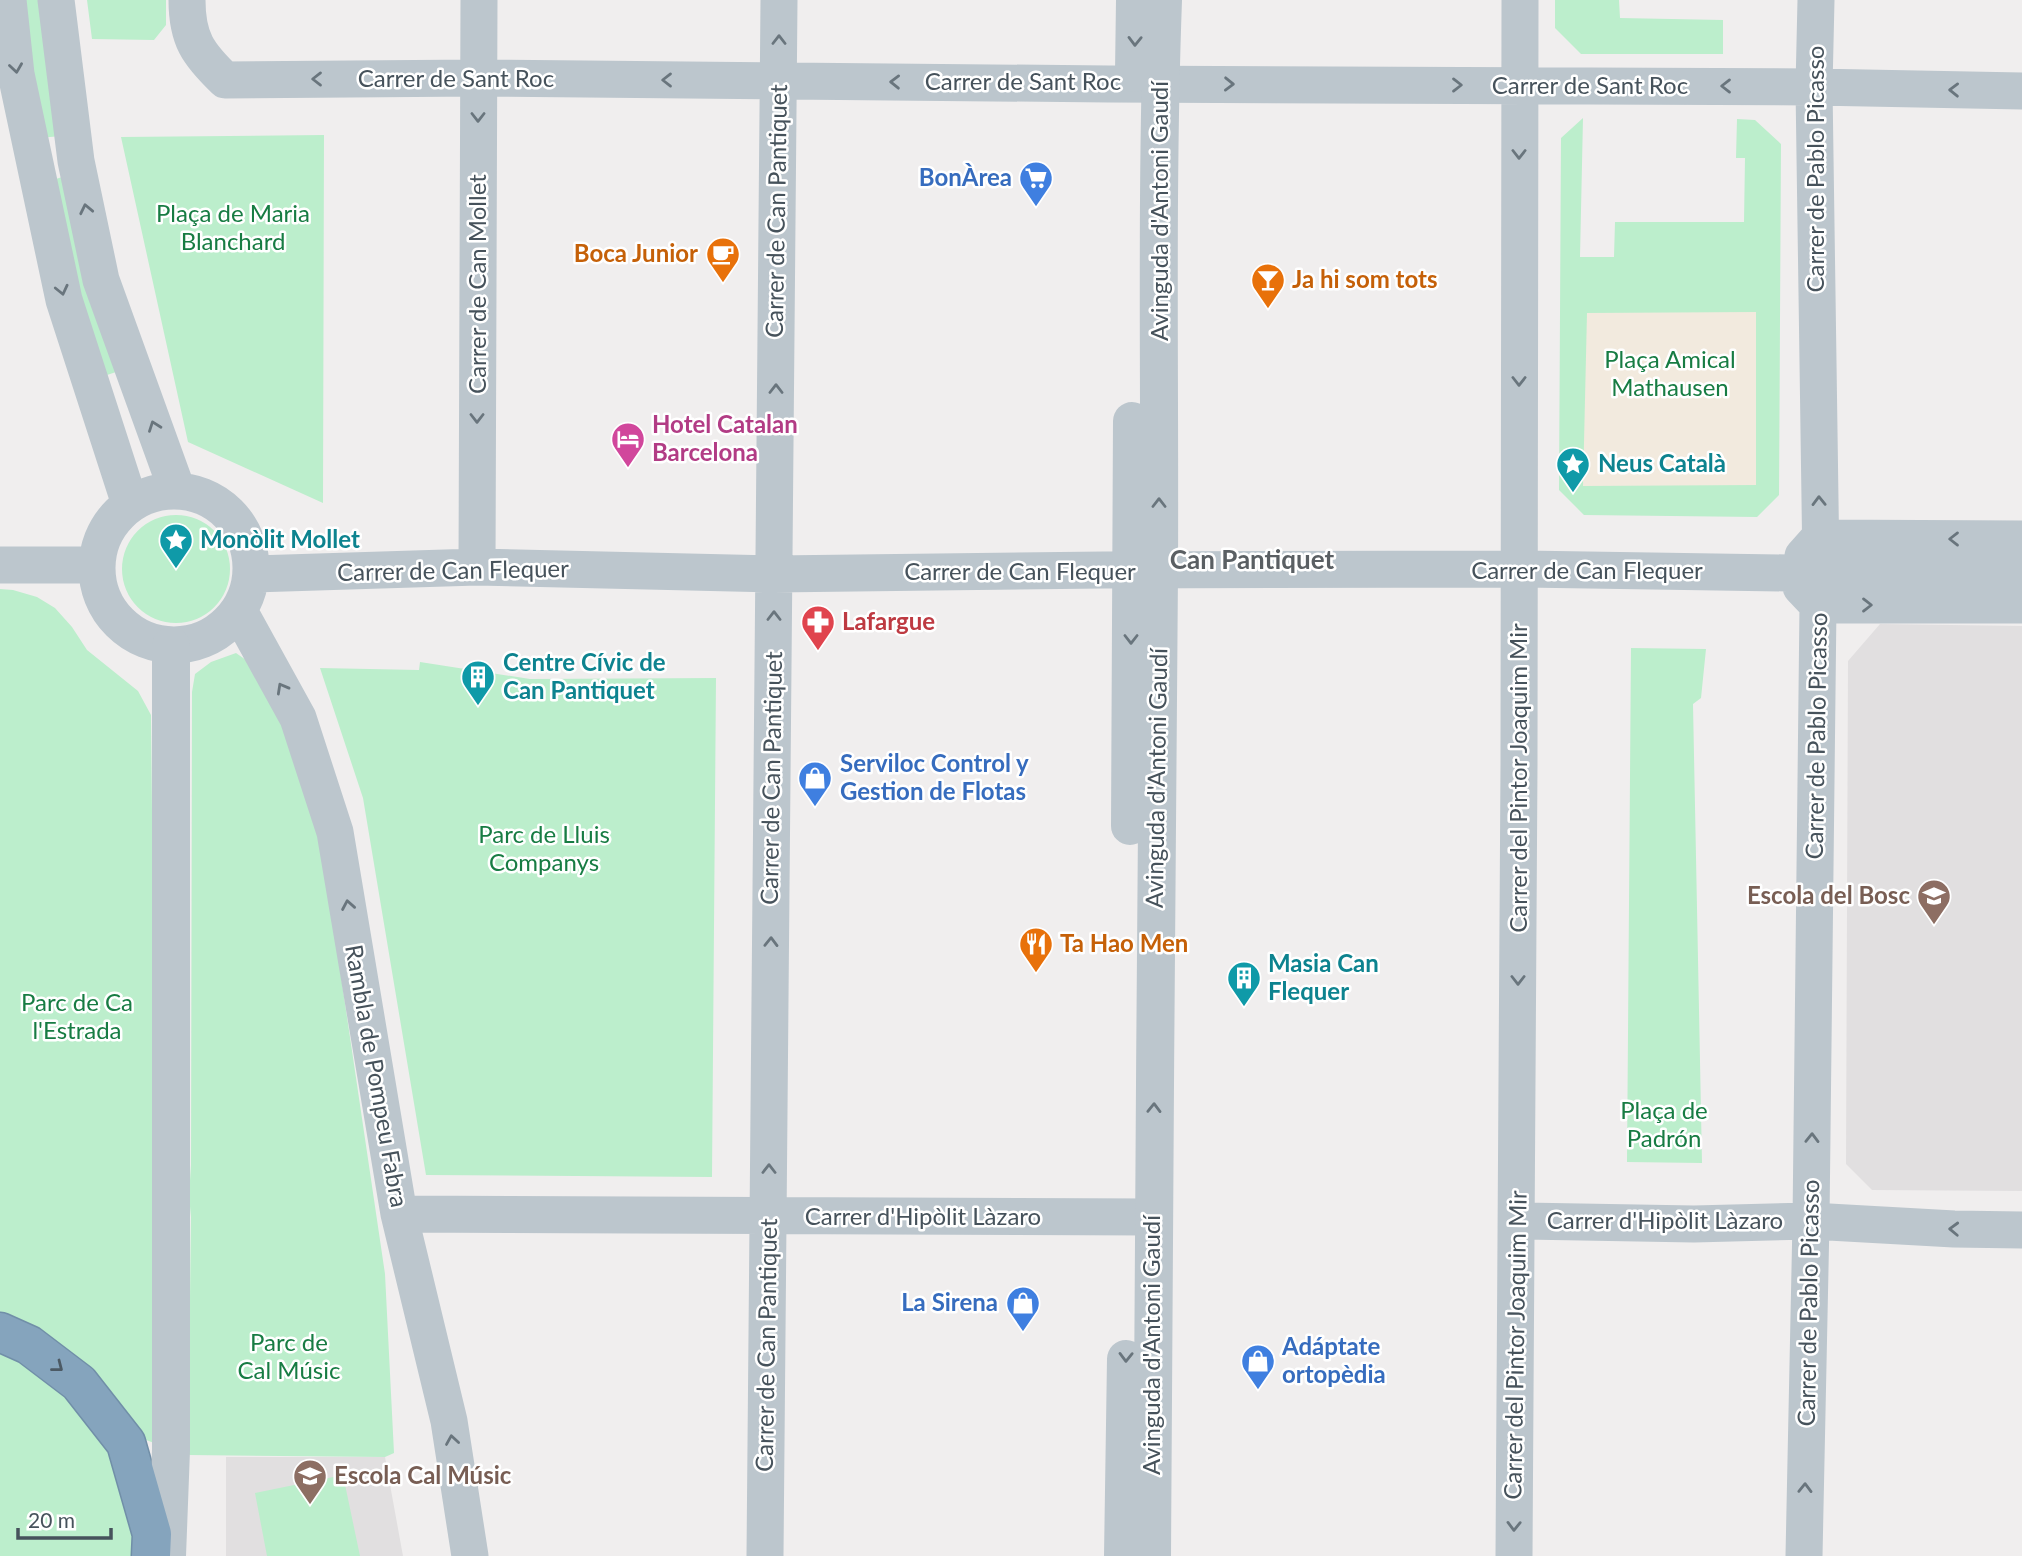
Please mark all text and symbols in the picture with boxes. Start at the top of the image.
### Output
one-way arrow [771,34,787,45]
one-way arrow [1127,37,1143,47]
street label: Carrer de Pablo Picasso [1800,46,1829,292]
one-way arrow [8,62,23,74]
street label: Carrer de Sant Roc [358,63,554,92]
street label: Carrer de Sant Roc [925,66,1121,95]
street label: Carrer de Sant Roc [1492,70,1688,99]
one-way arrow [311,72,322,87]
one-way arrow [661,72,672,87]
one-way arrow [889,74,900,89]
one-way arrow [1224,76,1235,92]
one-way arrow [1452,77,1462,93]
one-way arrow [1721,78,1731,94]
street label: Avinguda d'Antoni Gaudí [1144,80,1173,341]
one-way arrow [1948,82,1959,98]
street label: Carrer de Can Pantiquet [759,83,792,338]
one-way arrow [470,112,486,123]
one-way arrow [1511,149,1527,160]
supermarket icon: BonÀrea [1017,159,1055,208]
place label: BonÀrea [919,162,1012,191]
street label: Carrer de Can Mollet [462,174,491,394]
park label: Plaça de Maria Blanchard [156,198,310,255]
one-way arrow [80,203,95,215]
cafe icon: Boca Junior [704,235,742,284]
place label: Boca Junior [574,238,698,267]
bar icon: Ja hi som tots [1249,261,1287,310]
place label: Ja hi som tots [1292,264,1437,293]
one-way arrow [54,284,69,296]
park label: Plaça Amical Mathausen [1604,344,1736,401]
one-way arrow [1511,377,1527,387]
one-way arrow [768,383,784,394]
place label: Hotel Catalan Barcelona [652,409,798,466]
one-way arrow [469,413,485,424]
one-way arrow [148,420,162,432]
hotel icon: Hotel Catalan Barcelona [609,420,647,469]
place icon: Neus Català [1554,445,1592,494]
place label: Neus Català [1598,448,1726,477]
one-way arrow [1811,495,1827,506]
one-way arrow [1151,498,1167,508]
place icon: Monòlit Mollet [157,521,195,570]
place label: Monòlit Mollet [200,524,360,553]
one-way arrow [1948,531,1959,547]
district label: Can Pantiquet [1170,543,1334,575]
street label: Carrer de Can Flequer [337,553,569,586]
street label: Carrer de Can Flequer [1471,555,1703,584]
street label: Carrer de Can Flequer [904,556,1136,585]
one-way arrow [1862,597,1873,613]
pharmacy icon: Lafargue [799,603,837,652]
place label: Lafargue [842,606,935,635]
one-way arrow [766,611,782,621]
street label: Carrer de Pablo Picasso [1799,612,1832,860]
street label: Carrer del Pintor Joaquim Mir [1503,623,1532,933]
one-way arrow [1123,635,1139,645]
street label: Avinguda d'Antoni Gaudí [1139,646,1172,908]
place label: Centre Cívic de Can Pantiquet [503,647,666,704]
street label: Carrer de Can Pantiquet [754,650,787,905]
building icon: Centre Cívic de Can Pantiquet [459,658,497,707]
one-way arrow [277,683,290,695]
place label: Serviloc Control y Gestion de Flotas [840,748,1029,805]
shop icon: Serviloc Control y Gestion de Flotas [796,759,834,808]
park label: Parc de Lluis Companys [478,819,610,876]
school or university icon: Escola del Bosc [1915,877,1953,926]
place label: Escola del Bosc [1747,880,1910,909]
one-way arrow [341,899,356,910]
restaurant icon: Ta Hao Men [1017,925,1055,974]
place label: Ta Hao Men [1060,928,1188,957]
one-way arrow [763,936,779,947]
street label: Rambla de Pompeu Fabra [340,942,415,1209]
place label: Masia Can Flequer [1268,948,1379,1005]
building icon: Masia Can Flequer [1225,959,1263,1008]
one-way arrow [1510,976,1526,986]
park label: Parc de Ca l'Estrada [21,987,133,1044]
park label: Plaça de Padrón [1620,1095,1708,1152]
one-way arrow [1146,1102,1162,1112]
one-way arrow [1804,1132,1820,1143]
one-way arrow [761,1164,776,1175]
street label: Carrer de Pablo Picasso [1791,1179,1824,1427]
street label: Carrer del Pintor Joaquim Mir [1497,1190,1532,1500]
street label: Carrer d'Hipòlit Làzaro [805,1201,1041,1230]
street label: Carrer d'Hipòlit Làzaro [1547,1205,1783,1234]
street label: Avinguda d'Antoni Gaudí [1136,1214,1165,1475]
street label: Carrer de Can Pantiquet [749,1217,782,1472]
one-way arrow [1948,1221,1959,1236]
shop icon: La Sirena [1004,1284,1042,1333]
place label: La Sirena [901,1287,998,1316]
park label: Parc de Cal Músic [238,1327,340,1384]
place label: Adáptate ortopèdia [1281,1331,1386,1388]
shop icon: Adáptate ortopèdia [1239,1342,1277,1391]
one-way arrow [1118,1352,1134,1363]
one-way arrow [50,1358,63,1371]
one-way arrow [445,1434,460,1446]
school or university icon: Escola Cal Músic [291,1457,329,1506]
place label: Escola Cal Músic [334,1460,512,1489]
one-way arrow [1797,1482,1813,1493]
scale bar [18,1496,110,1540]
text: 20 m [28,1507,75,1532]
one-way arrow [1506,1522,1522,1532]

